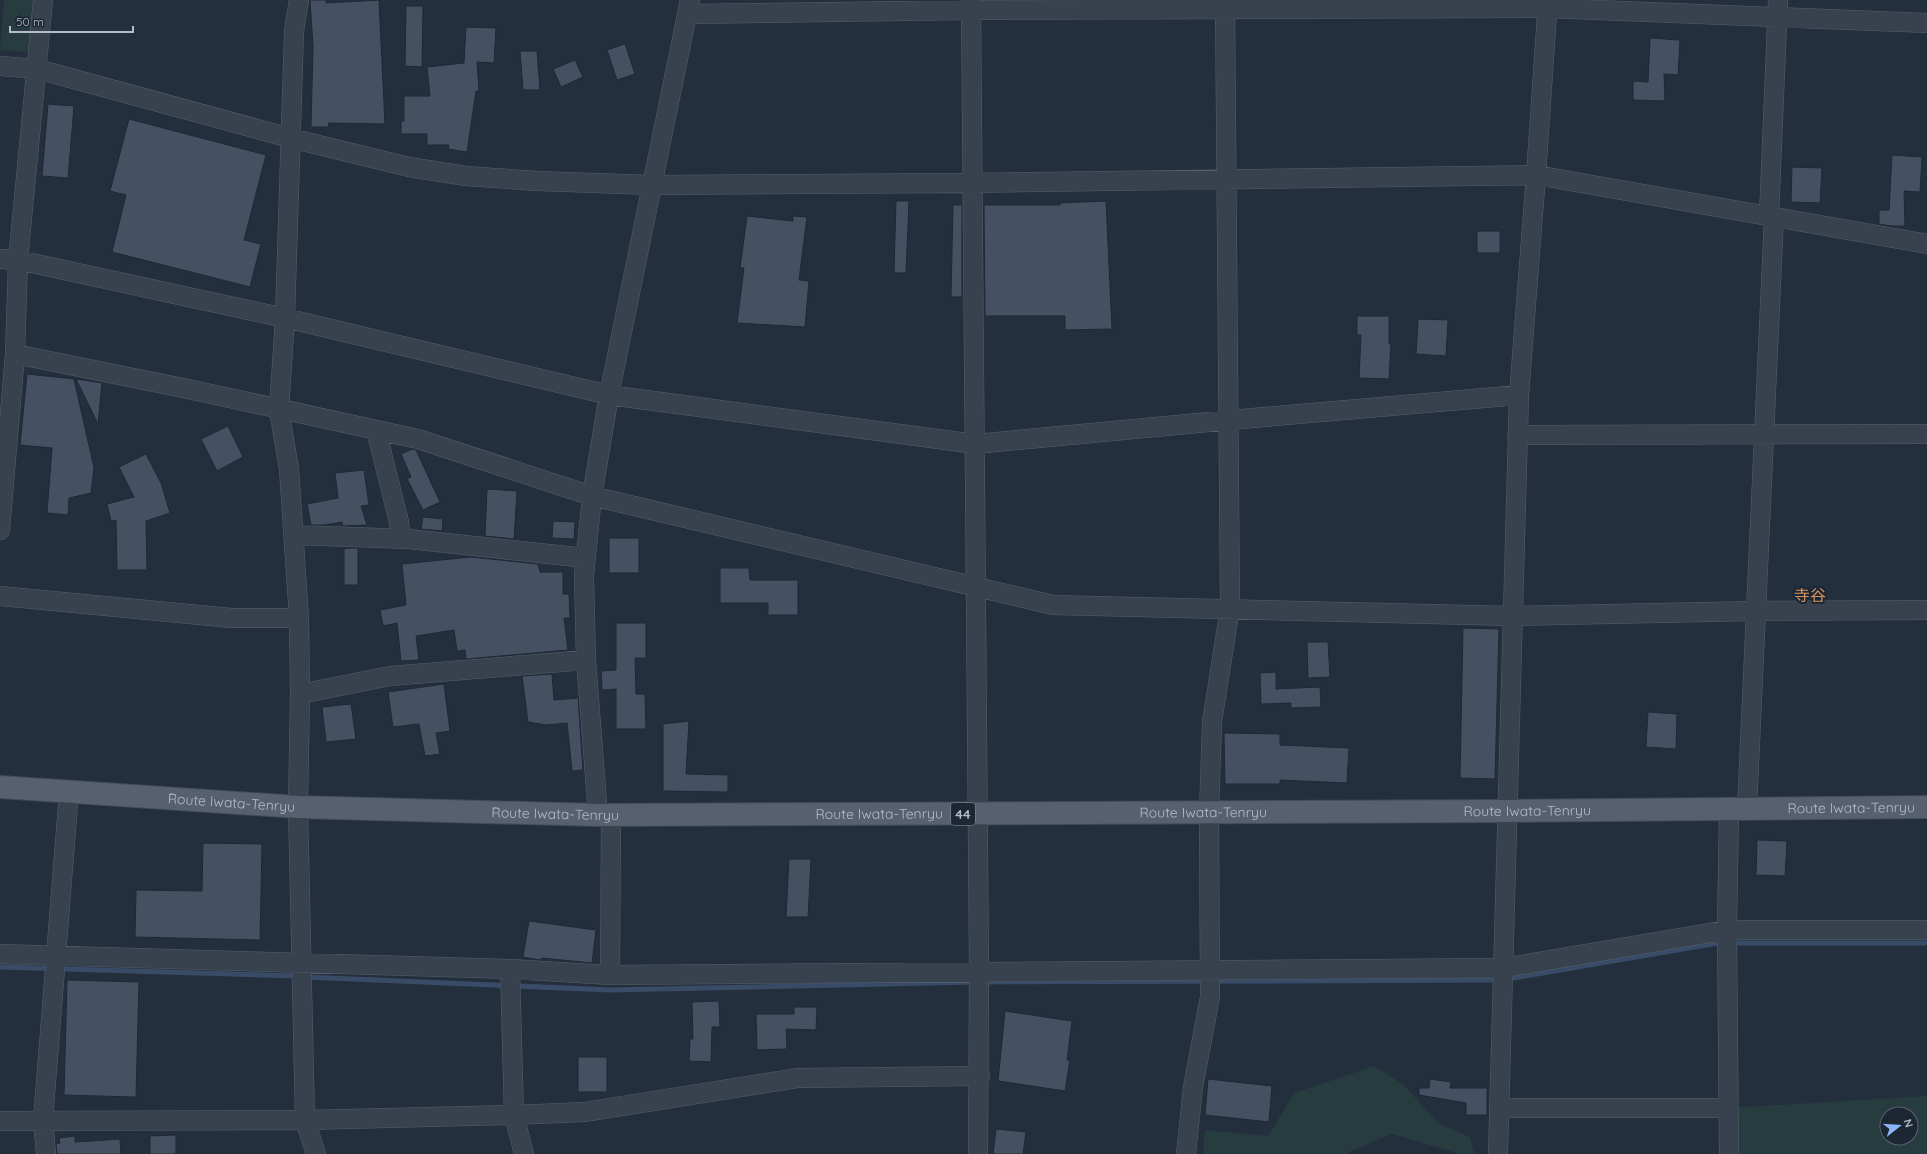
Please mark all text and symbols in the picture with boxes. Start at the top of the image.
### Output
scale bar [10,8,133,34]
text: 50 m [16,14,44,29]
district label: 寺谷 [1794,585,1826,605]
street label: Route Iwata-Tenryu [167,789,296,816]
street label: Route Iwata-Tenryu [1787,798,1915,817]
street label: Route Iwata-Tenryu [1463,801,1591,820]
street label: Route Iwata-Tenryu [491,803,619,824]
road number: 44 [951,803,975,825]
street label: Route Iwata-Tenryu [1139,803,1267,822]
street label: Route Iwata-Tenryu [815,804,943,823]
north arrow [1879,1106,1919,1146]
text: N [1901,1117,1916,1129]

